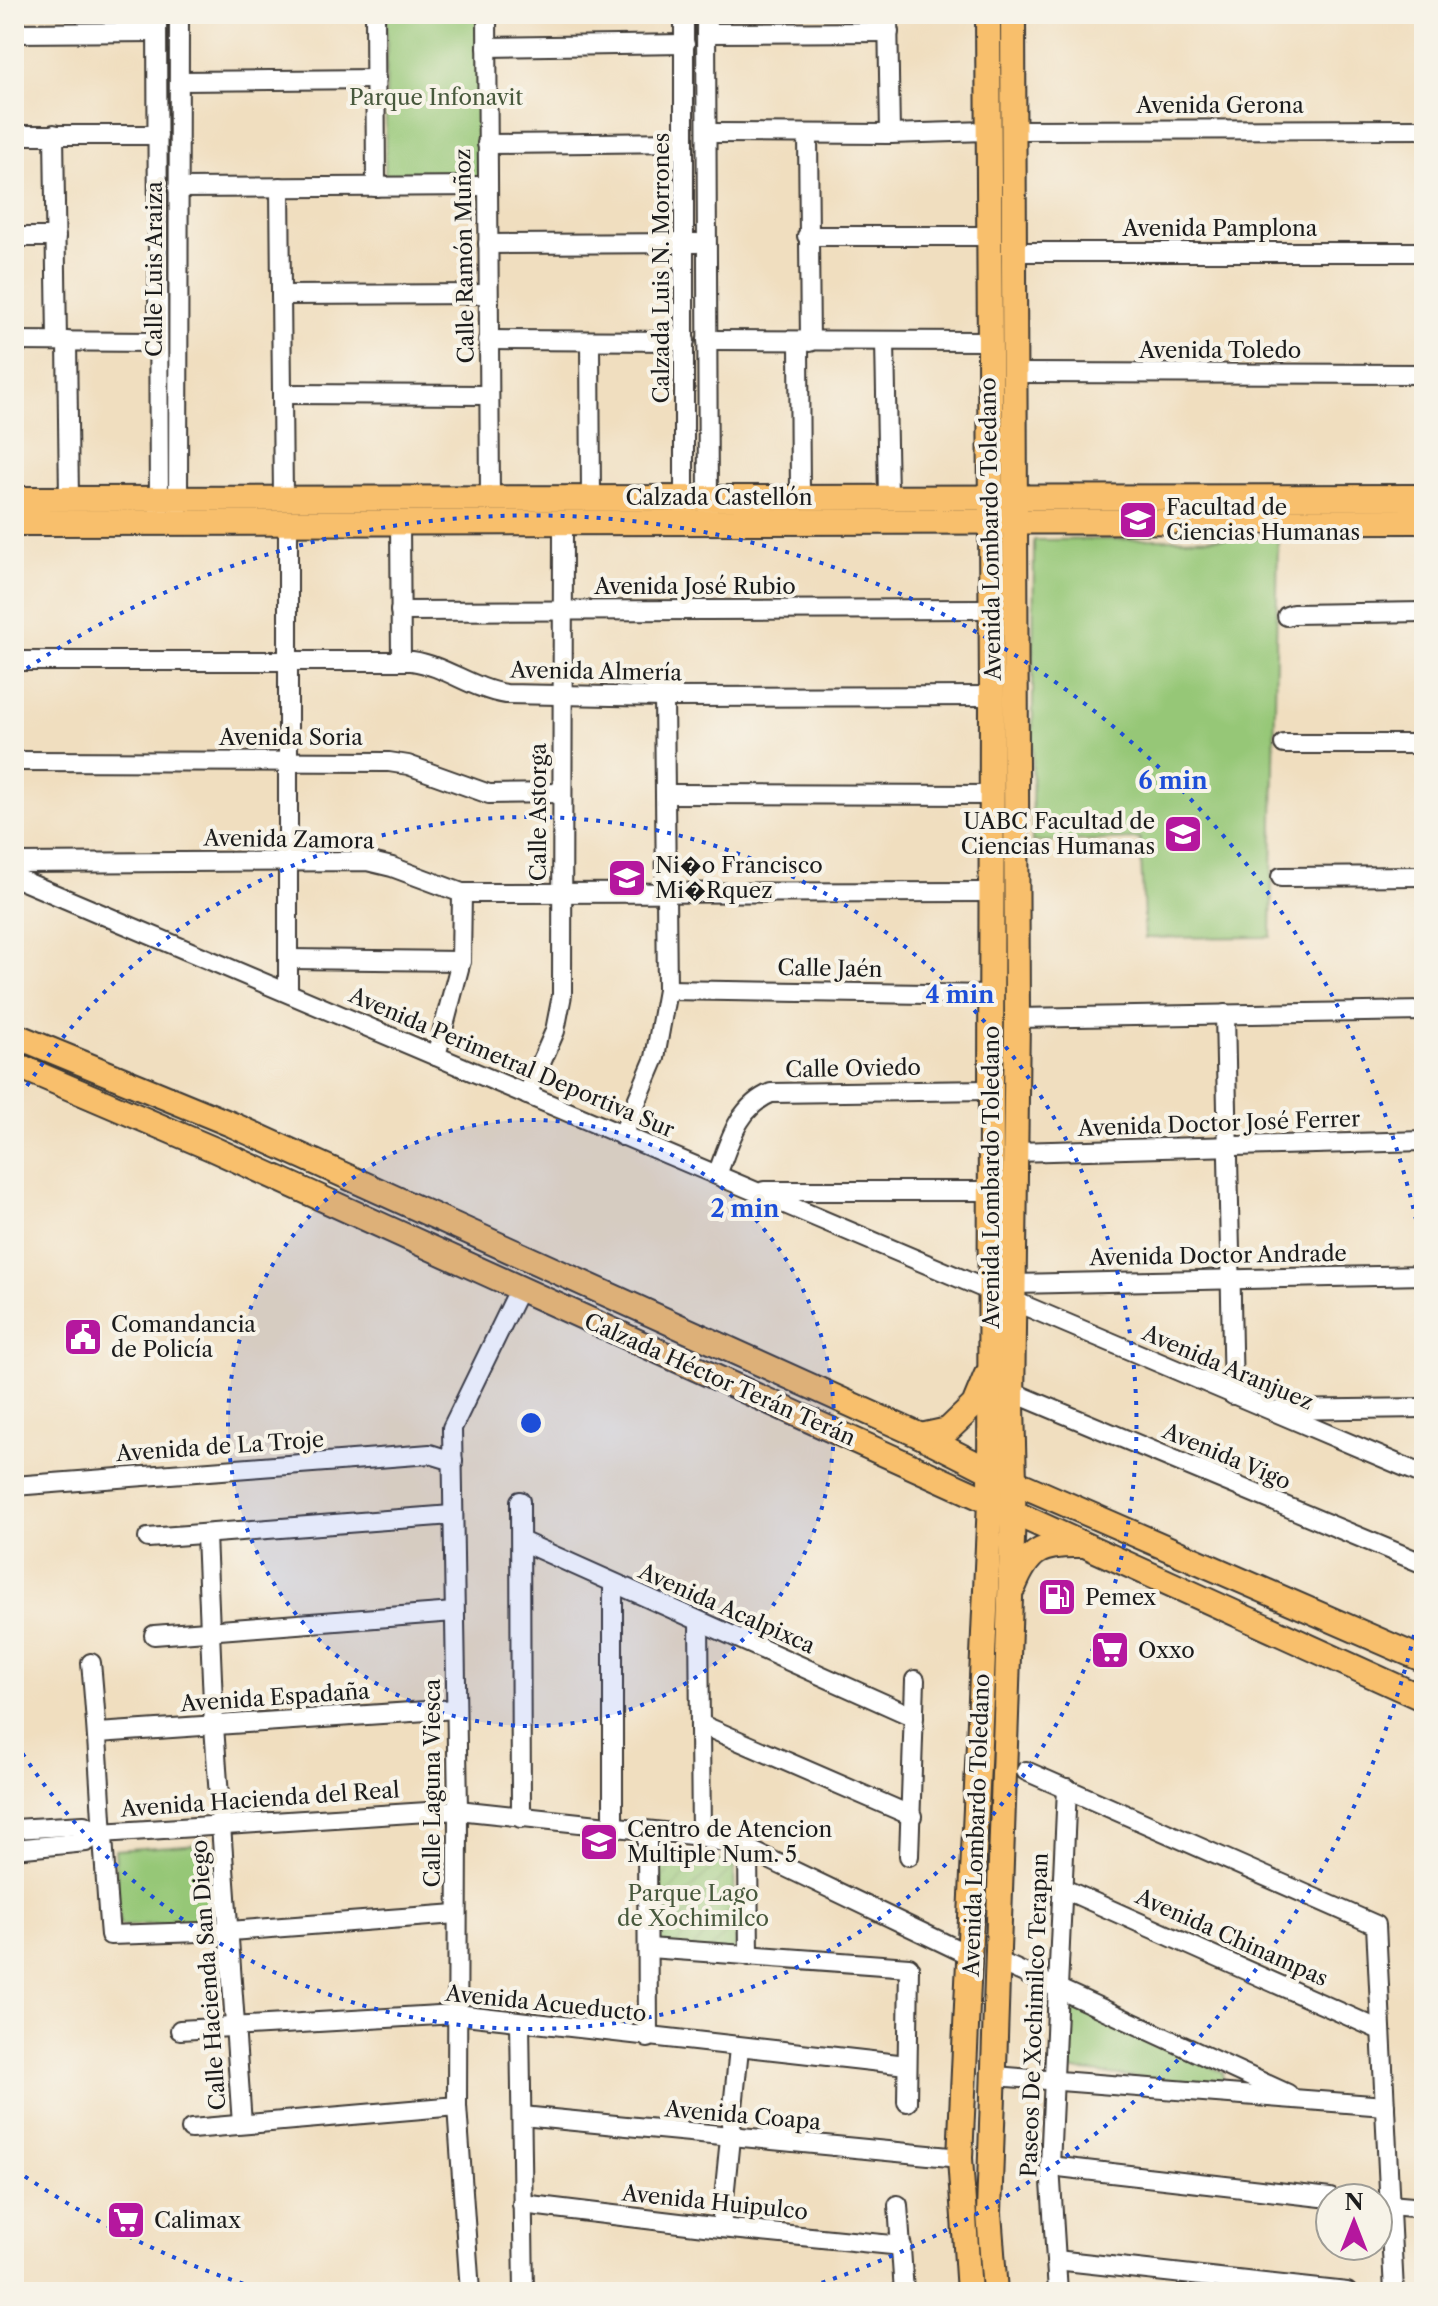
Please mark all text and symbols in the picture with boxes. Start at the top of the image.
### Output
park label: Parque Infonavit [349,84,523,111]
street label: Avenida Gerona [1135,92,1304,119]
street label: Calzada Luis N. Morrones [648,133,675,403]
street label: Calle Ramón Muñoz [449,148,480,364]
street label: Calle Luis Araiza [141,181,168,357]
street label: Avenida Pamplona [1122,215,1318,242]
street label: Avenida Toledo [1138,337,1301,364]
street label: Avenida Lombardo Toledano [974,377,1007,682]
street label: Calzada Castellón [625,484,813,511]
place label: Facultad de Ciencias Humanas [1166,494,1360,546]
school or university icon: Facultad de Ciencias Humanas [1117,499,1159,541]
street label: Avenida José Rubio [593,573,796,600]
street label: Avenida Almería [509,656,683,687]
street label: Avenida Soria [218,724,363,751]
street label: Calle Astorga [525,742,552,881]
text: 6 min [1138,766,1208,795]
place label: UABC Facultad de Ciencias Humanas [961,808,1155,860]
school or university icon: UABC Facultad de Ciencias Humanas [1162,813,1204,855]
street label: Avenida Zamora [202,824,375,854]
place label: Ni�o Francisco Mi�Rquez [655,852,823,904]
school or university icon: Ni�o Francisco Mi�Rquez [606,857,648,899]
street label: Calle Jaén [777,954,883,983]
text: 4 min [925,980,995,1009]
street label: Avenida Perimetral Deportiva Sur [344,981,679,1143]
street label: Avenida Lombardo Toledano [978,1026,1005,1330]
street label: Calle Oviedo [785,1054,921,1083]
street label: Avenida Doctor José Ferrer [1076,1105,1361,1142]
text: 2 min [710,1194,780,1223]
street label: Avenida Doctor Andrade [1088,1240,1347,1271]
street label: Calzada Héctor Terán Terán [580,1307,860,1452]
place label: Comandancia de Policía [111,1311,256,1363]
public building icon: Comandancia de Policía [62,1316,104,1358]
street label: Avenida Aranjuez [1137,1319,1317,1416]
centre of rings [517,1409,545,1437]
street label: Avenida Vigo [1158,1417,1295,1496]
street label: Avenida de La Troje [114,1426,325,1467]
street label: Avenida Acalpixca [634,1557,819,1660]
fuel station icon: Pemex [1036,1576,1078,1618]
place label: Pemex [1085,1584,1156,1611]
supermarket icon: Oxxo [1089,1629,1131,1671]
place label: Oxxo [1138,1637,1195,1664]
street label: Avenida Lombardo Toledano [958,1673,995,1978]
street label: Avenida Espadaña [178,1677,371,1718]
street label: Calle Laguna Viesca [419,1678,446,1887]
street label: Avenida Hacienda del Real [119,1776,401,1823]
place label: Centro de Atencion Multiple Num. 5 [627,1816,833,1868]
school or university icon: Centro de Atencion Multiple Num. 5 [578,1821,620,1863]
street label: Calle Hacienda San Diego [186,1839,231,2111]
street label: Paseos De Xochimilco Terapan [1015,1852,1054,2178]
park label: Parque Lago de Xochimilco [617,1880,769,1932]
street label: Avenida Chinampas [1131,1882,1332,1992]
street label: Avenida Acueducto [443,1979,648,2027]
street label: Avenida Coapa [663,2095,823,2136]
street label: Avenida Huipulco [620,2179,809,2226]
north arrow [1314,2182,1394,2262]
text: N [1344,2189,1364,2216]
supermarket icon: Calimax [105,2199,147,2241]
place label: Calimax [154,2207,241,2234]

